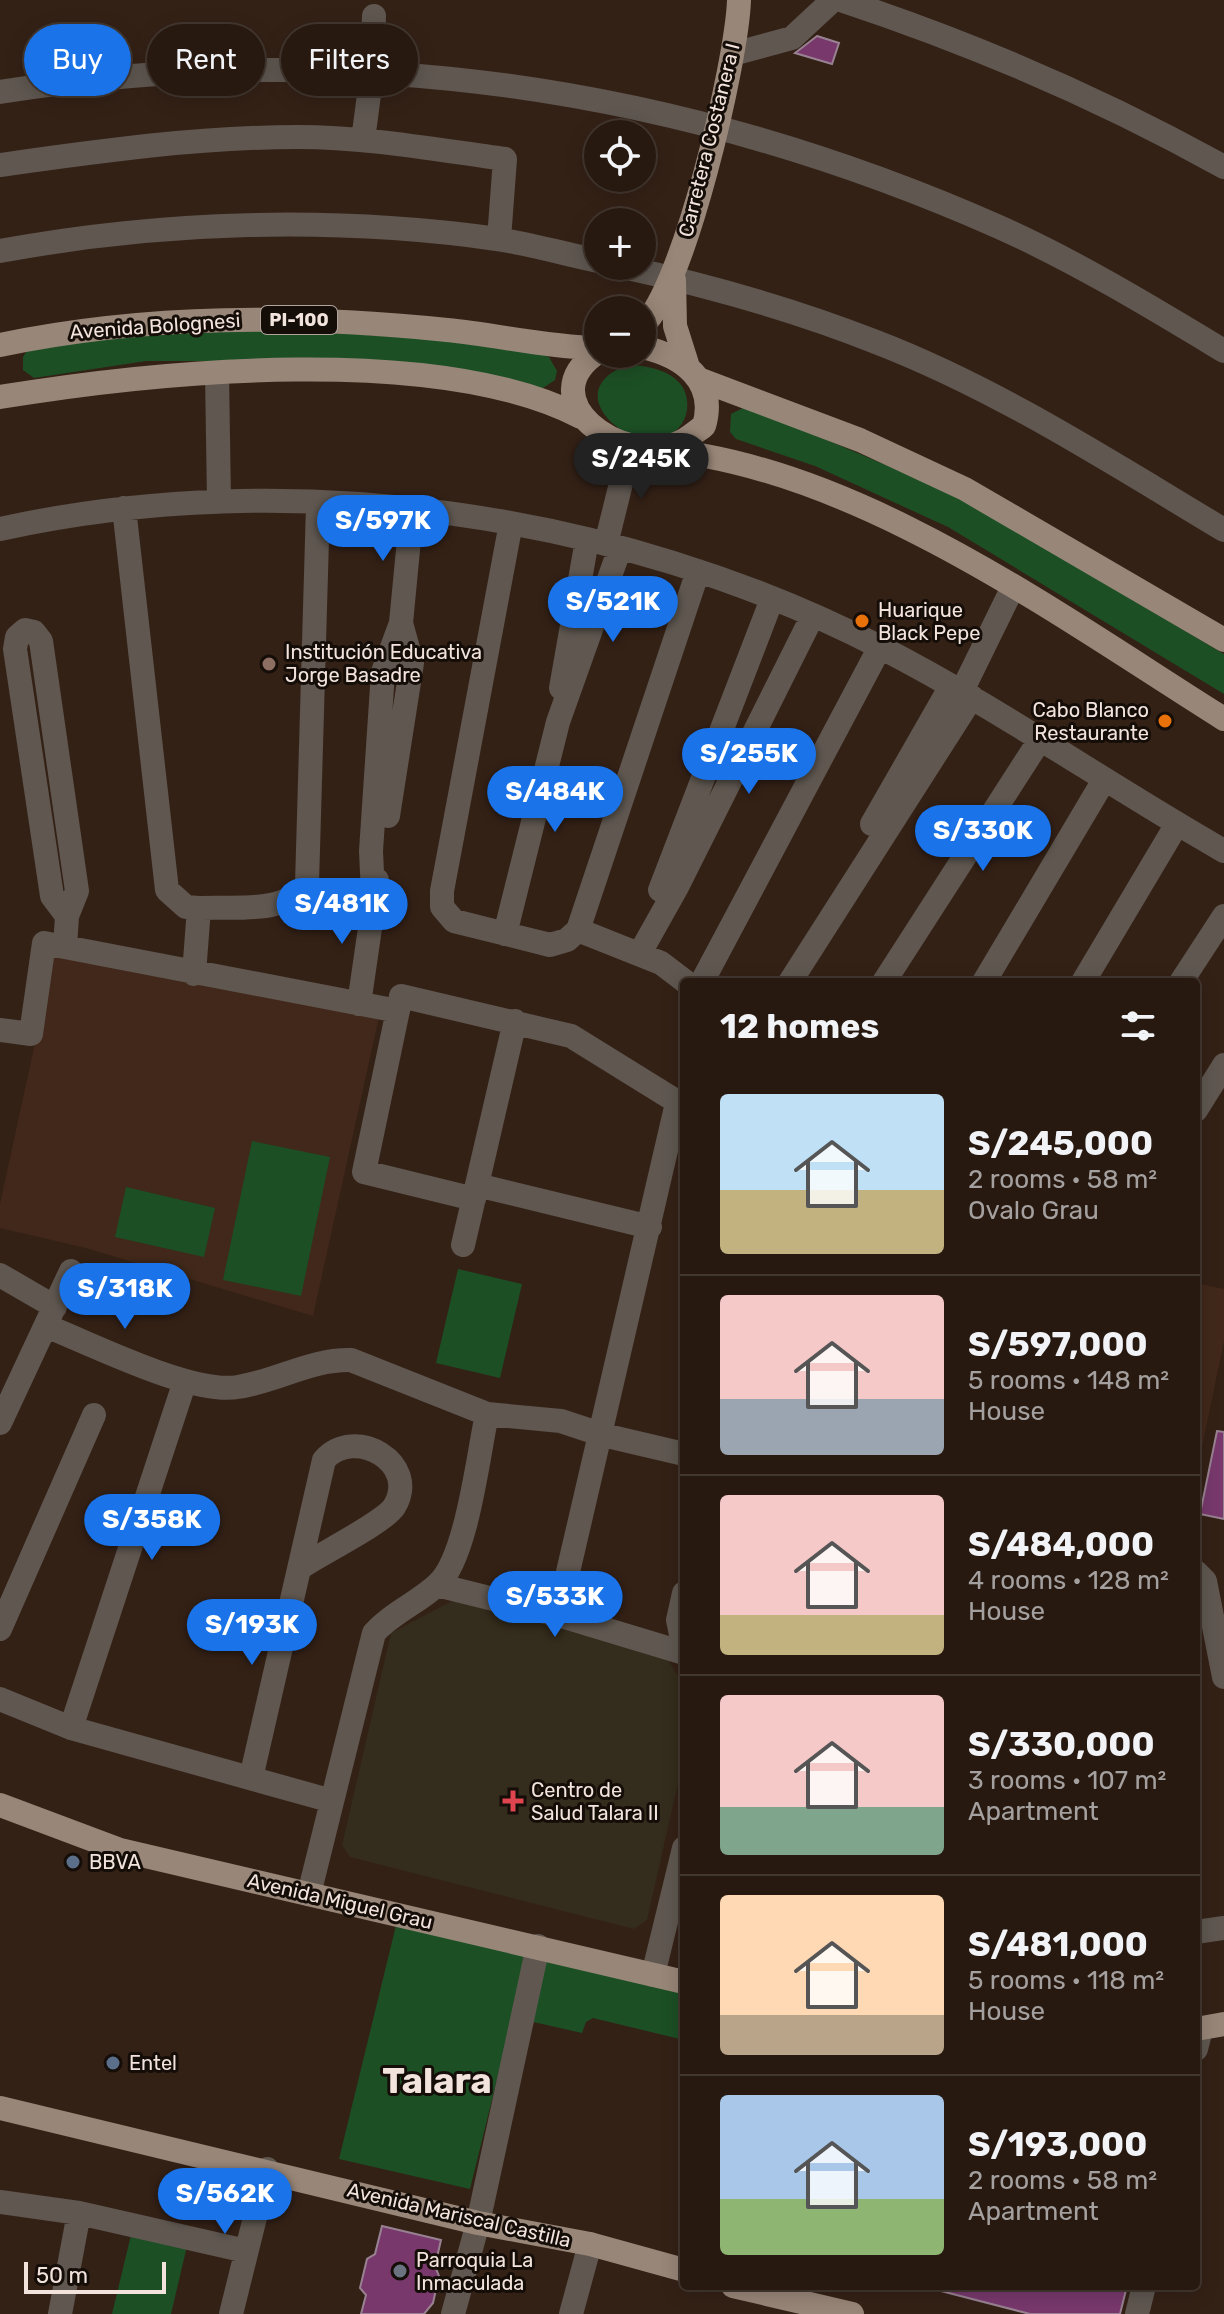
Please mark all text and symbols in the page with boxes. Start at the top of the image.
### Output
chip: Buy [24,24,131,96]
chip: Rent [147,24,265,96]
chip: Filters [281,24,418,96]
street label: Carretera Costanera I [673,41,745,239]
map controls [584,120,656,368]
button: locate [584,120,656,192]
button: + [584,208,656,280]
button: − [584,296,656,368]
road number: PI-100 [261,306,337,334]
street label: Avenida Bolognesi [69,308,241,344]
pin: S/245K [576,433,706,501]
text: S/245K [592,443,690,474]
pin: S/597K [318,495,448,563]
text: S/597K [335,505,431,536]
pin: S/521K [548,576,678,644]
text: S/521K [566,586,660,617]
place label: Huarique Black Pepe [878,598,980,645]
marker: Huarique Black Pepe [853,612,871,630]
place label: Institución Educativa Jorge Basadre [285,640,482,687]
marker: Institución Educativa Jorge Basadre [260,655,278,673]
place label: Cabo Blanco Restaurante [1032,698,1149,745]
marker: Cabo Blanco Restaurante [1156,712,1174,730]
pin: S/255K [684,728,814,796]
text: S/255K [700,738,798,769]
pin: S/484K [490,766,620,834]
text: S/484K [505,776,605,807]
pin: S/330K [918,805,1048,873]
text: S/330K [933,815,1033,846]
pin: S/481K [277,878,407,946]
text: S/481K [295,888,389,919]
icon: filters [1116,1004,1160,1048]
text: 12 homes [720,1006,879,1047]
text: S/245,000 [968,1123,1153,1164]
icon: home [784,1126,880,1222]
text: 2 rooms · 58 m² [968,1164,1157,1195]
text: Ovalo Grau [968,1195,1099,1226]
pin: S/318K [60,1263,190,1331]
text: S/318K [77,1273,173,1304]
text: S/597,000 [968,1324,1148,1365]
icon: home [784,1327,880,1423]
text: 5 rooms · 148 m² [968,1365,1169,1396]
text: House [968,1396,1045,1427]
pin: S/358K [87,1494,217,1562]
text: S/358K [102,1504,202,1535]
text: S/484,000 [968,1524,1154,1565]
icon: home [784,1527,880,1623]
text: 4 rooms · 128 m² [968,1565,1169,1596]
pin: S/533K [490,1571,620,1639]
text: S/533K [506,1581,604,1612]
text: House [968,1596,1045,1627]
pin: S/193K [187,1599,317,1667]
text: S/193K [205,1609,299,1640]
text: S/330,000 [968,1724,1155,1765]
icon: home [784,1727,880,1823]
text: 3 rooms · 107 m² [968,1765,1167,1796]
place label: Centro de Salud Talara II [531,1778,659,1825]
marker: Centro de Salud Talara II [502,1790,524,1812]
text: Apartment [968,1796,1099,1827]
place label: BBVA [89,1850,141,1874]
marker: BBVA [64,1853,82,1871]
street label: Avenida Miguel Grau [245,1868,435,1934]
text: S/481,000 [968,1924,1148,1965]
icon: home [784,1927,880,2023]
text: 5 rooms · 118 m² [968,1965,1164,1996]
text: House [968,1996,1045,2027]
place label: Entel [129,2051,177,2075]
marker: Entel [104,2054,122,2072]
district label: Talara [382,2059,492,2102]
text: S/193,000 [968,2124,1147,2165]
icon: home [784,2127,880,2223]
text: 2 rooms · 58 m² [968,2165,1157,2196]
pin: S/562K [160,2168,290,2236]
text: S/562K [176,2178,274,2209]
street label: Avenida Mariscal Castilla [345,2178,573,2252]
text: Apartment [968,2196,1099,2227]
place label: Parroquia La Inmaculada [416,2248,533,2295]
scale bar [24,2258,166,2294]
text: 50 m [36,2262,88,2289]
marker: Parroquia La Inmaculada [391,2262,409,2280]

